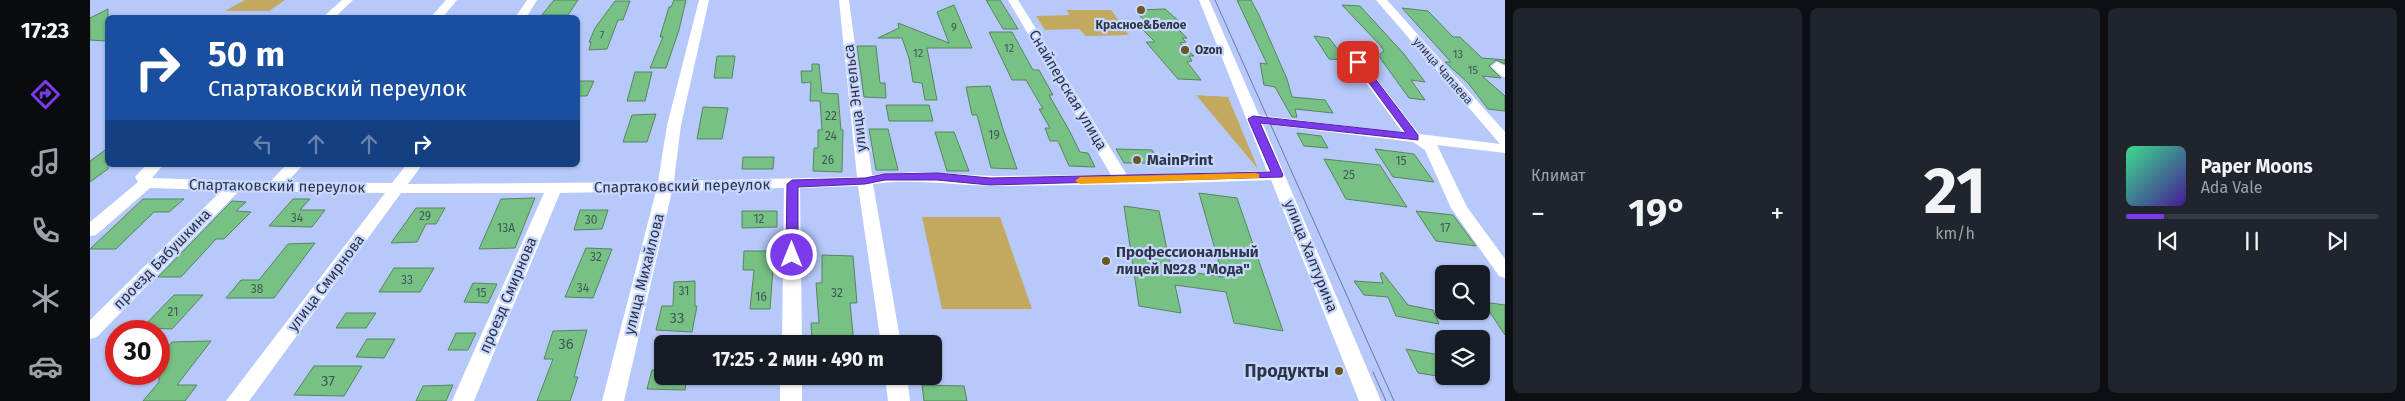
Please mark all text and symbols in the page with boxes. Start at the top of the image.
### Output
marker: Красное&Белое [1135,4,1147,16]
text: 17:23 [21,17,69,44]
place label: Красное&Белое [1096,18,1187,32]
house number: 9 [951,21,957,34]
street label: Снайперская улица [1025,27,1111,153]
house number: 7 [600,29,605,42]
text: 50 m [208,33,285,75]
icon: right [125,35,190,100]
street label: улица Чапаева [1410,35,1476,107]
pin [1337,41,1379,83]
house number: 12 [1004,42,1014,55]
street label: улица Энгельса [839,43,871,153]
place label: Ozon [1195,43,1223,57]
marker: Ozon [1179,44,1191,56]
house number: 12 [913,47,923,60]
icon: arrive [1344,48,1372,76]
house number: 13 [1453,48,1463,61]
house number: 15 [1468,64,1479,77]
text: Спартаковский переулок [208,75,466,102]
icon: directions [28,77,63,112]
house number: 22 [825,109,837,123]
house number: 19 [988,128,1000,142]
house number: 24 [825,129,838,143]
icon: left [249,130,277,158]
icon: ahead [302,130,330,158]
icon: ahead [355,130,383,158]
icon: right [408,130,436,158]
icon: music [28,145,63,180]
place label: MainPrint [1147,151,1213,169]
text: 21 [1924,152,1986,230]
house number: 26 [822,153,834,167]
marker: MainPrint [1131,154,1143,166]
house number: 15 [1395,154,1407,168]
text: Paper Moons [2201,155,2313,178]
text: Климат [1531,166,1586,185]
house number: 25 [1343,168,1355,182]
street label: Спартаковский переулок [189,175,365,197]
street label: Спартаковский переулок [594,175,770,197]
text: Ada Vale [2201,178,2262,197]
text: 19° [1628,190,1687,236]
street label: улица Халтурина [1280,197,1342,315]
text: − [1531,197,1545,230]
text: + [1770,197,1784,230]
street label: проезд Бабушкина [109,205,215,313]
house number: 29 [419,209,431,223]
house number: 34 [291,211,304,225]
street label: улица Михайлова [620,211,668,337]
house number: 12 [753,212,765,226]
icon: phone [28,213,63,248]
house number: 30 [585,213,598,227]
house number: 13А [497,221,515,235]
house number: 17 [1440,221,1450,235]
text: km/h [1935,224,1975,243]
icon: previous [2154,227,2182,255]
icon: pause [2238,227,2266,255]
icon: next [2323,227,2351,255]
position arrow [765,228,817,280]
street label: улица Смирнова [284,231,368,335]
street label: проезд Смирнова [475,234,541,356]
place label: Профессиональный лицей №28 "Мода" [1116,243,1259,278]
house number: 32 [590,250,602,264]
marker: Профессиональный лицей №28 "Мода" [1100,255,1112,267]
map controls [1435,265,1490,385]
button: search [1435,265,1490,320]
house number: 33 [401,273,413,287]
icon: climate [28,281,63,316]
house number: 34 [577,281,590,295]
house number: 38 [251,282,264,296]
house number: 31 [679,284,689,298]
house number: 15 [475,286,487,300]
house number: 32 [831,286,843,300]
house number: 16 [755,290,767,304]
house number: 21 [168,305,178,319]
house number: 33 [670,309,684,327]
speed limit sign: 30 [105,320,170,385]
button: layers [1435,330,1490,385]
house number: 36 [558,335,574,353]
text: 17:25 · 2 мин · 490 m [712,348,884,371]
icon: car [28,349,63,384]
place label: Продукты [1245,360,1329,382]
marker: Продукты [1333,365,1345,377]
house number: 37 [321,372,335,390]

